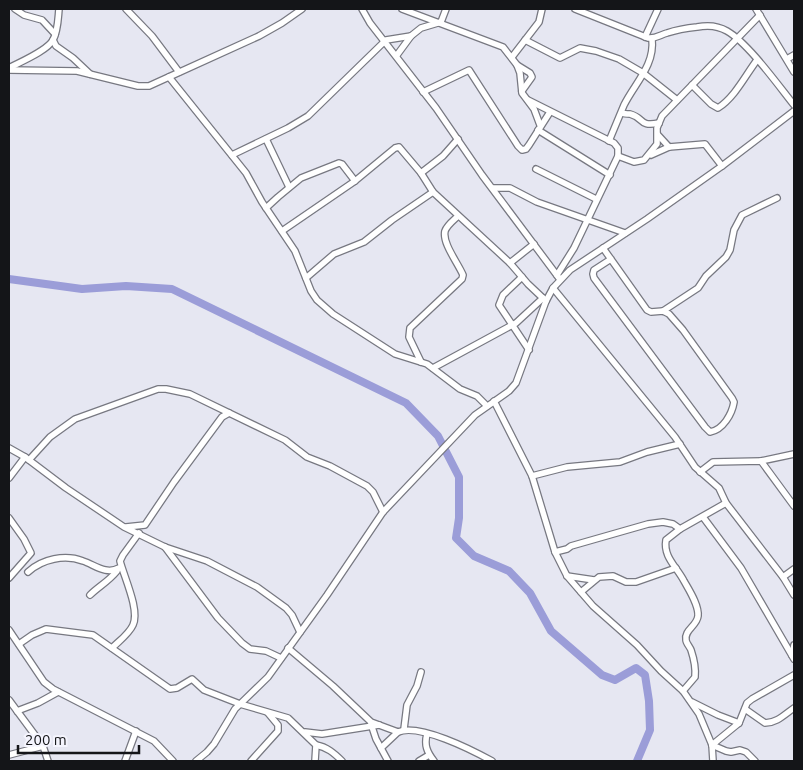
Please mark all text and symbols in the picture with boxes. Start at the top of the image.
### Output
scale bar [18,722,139,754]
text: 200 m [25,731,67,748]

